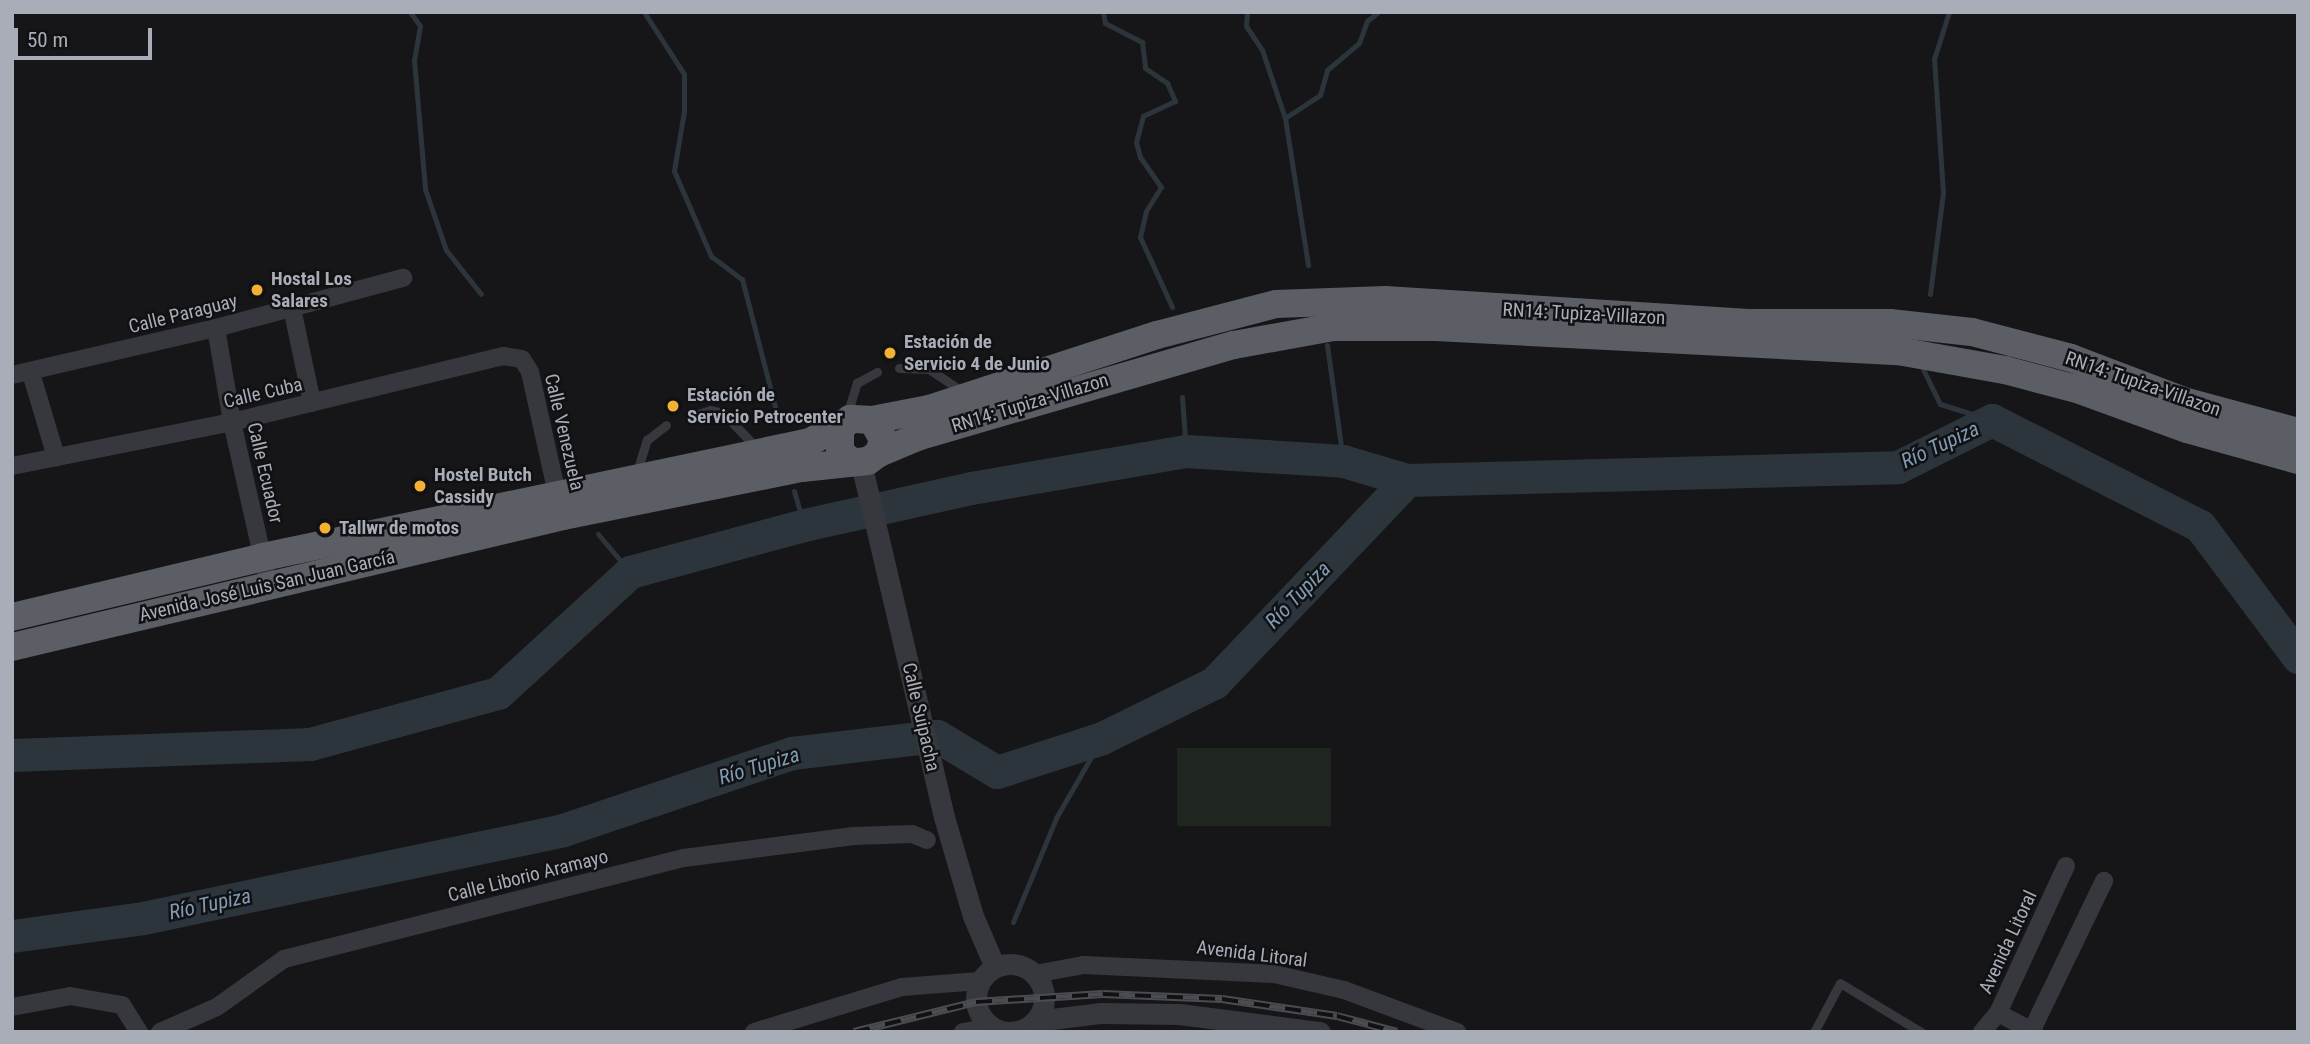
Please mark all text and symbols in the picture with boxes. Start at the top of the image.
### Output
scale bar [18,14,156,58]
text: 50 m [27,28,68,52]
place label: Hostal Los Salares [271,268,352,312]
marker: Hostal Los Salares [249,282,265,298]
street label: Calle Paraguay [126,289,240,339]
street label: RN14: Tupiza-Villazon [1502,298,1666,330]
place label: Estación de Servicio 4 de Junio [904,331,1050,375]
marker: Estación de Servicio 4 de Junio [882,345,898,361]
street label: RN14: Tupiza-Villazon [2062,347,2224,421]
street label: RN14: Tupiza-Villazon [949,368,1111,438]
street label: Calle Venezuela [540,371,588,493]
street label: Calle Cuba [221,373,305,413]
place label: Estación de Servicio Petrocenter [687,384,843,428]
marker: Estación de Servicio Petrocenter [665,398,681,414]
water label: Río Tupiza [1897,416,1983,474]
street label: Calle Ecuador [242,420,288,526]
place label: Hostel Butch Cassidy [434,464,532,508]
marker: Hostel Butch Cassidy [412,478,428,494]
place label: Tallwr de motos [339,517,459,539]
marker: Tallwr de motos [317,520,333,536]
street label: Avenida José Luis San Juan García [137,545,397,627]
water label: Río Tupiza [1260,556,1336,634]
street label: Calle Suipacha [897,660,945,774]
water label: Río Tupiza [715,742,803,790]
street label: Calle Liborio Aramayo [446,845,610,907]
water label: Río Tupiza [167,883,253,925]
street label: Avenida Litoral [1974,887,2042,997]
street label: Avenida Litoral [1195,936,1309,972]

